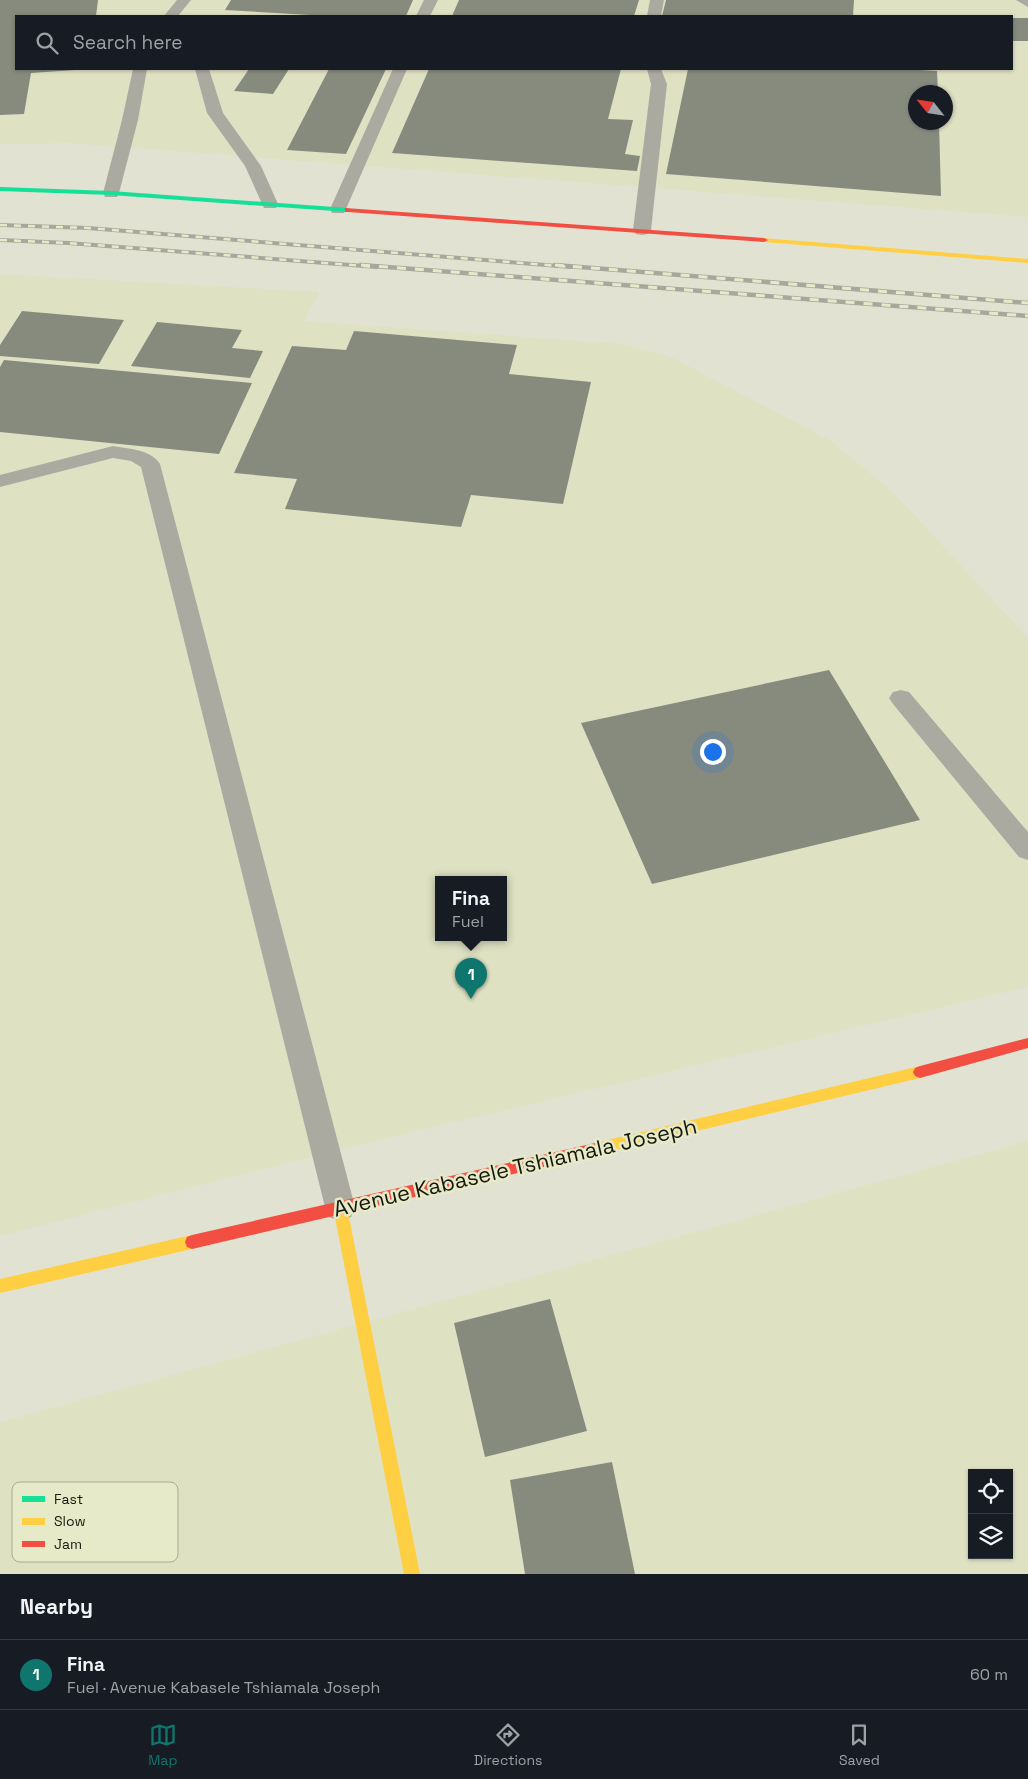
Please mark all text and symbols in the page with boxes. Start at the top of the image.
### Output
search box [15,15,1013,70]
icon: search [33,29,61,57]
text: Search here [73,30,183,55]
north arrow [908,85,953,130]
your location [700,739,726,765]
popup [435,876,507,941]
text: Fina [452,886,490,911]
text: Fuel [452,911,484,932]
pin: 1 [455,958,487,999]
street label: Avenue Kabasele Tshiamala Joseph [331,1112,699,1222]
map controls [968,1469,1013,1559]
button: locate [968,1469,1013,1514]
legend [12,1482,178,1562]
text: Fast [54,1490,83,1508]
text: Slow [54,1512,86,1530]
button: layers [968,1514,1013,1559]
text: Jam [54,1535,82,1553]
text: Nearby [20,1593,93,1620]
text: Fina [67,1652,105,1677]
text: 1 [32,1664,40,1685]
text: 60 m [970,1664,1008,1685]
text: Fuel · Avenue Kabasele Tshiamala Joseph [67,1677,380,1698]
tab: Map [148,1721,177,1769]
tab: Directions [474,1721,542,1769]
tab: Saved [839,1721,880,1769]

